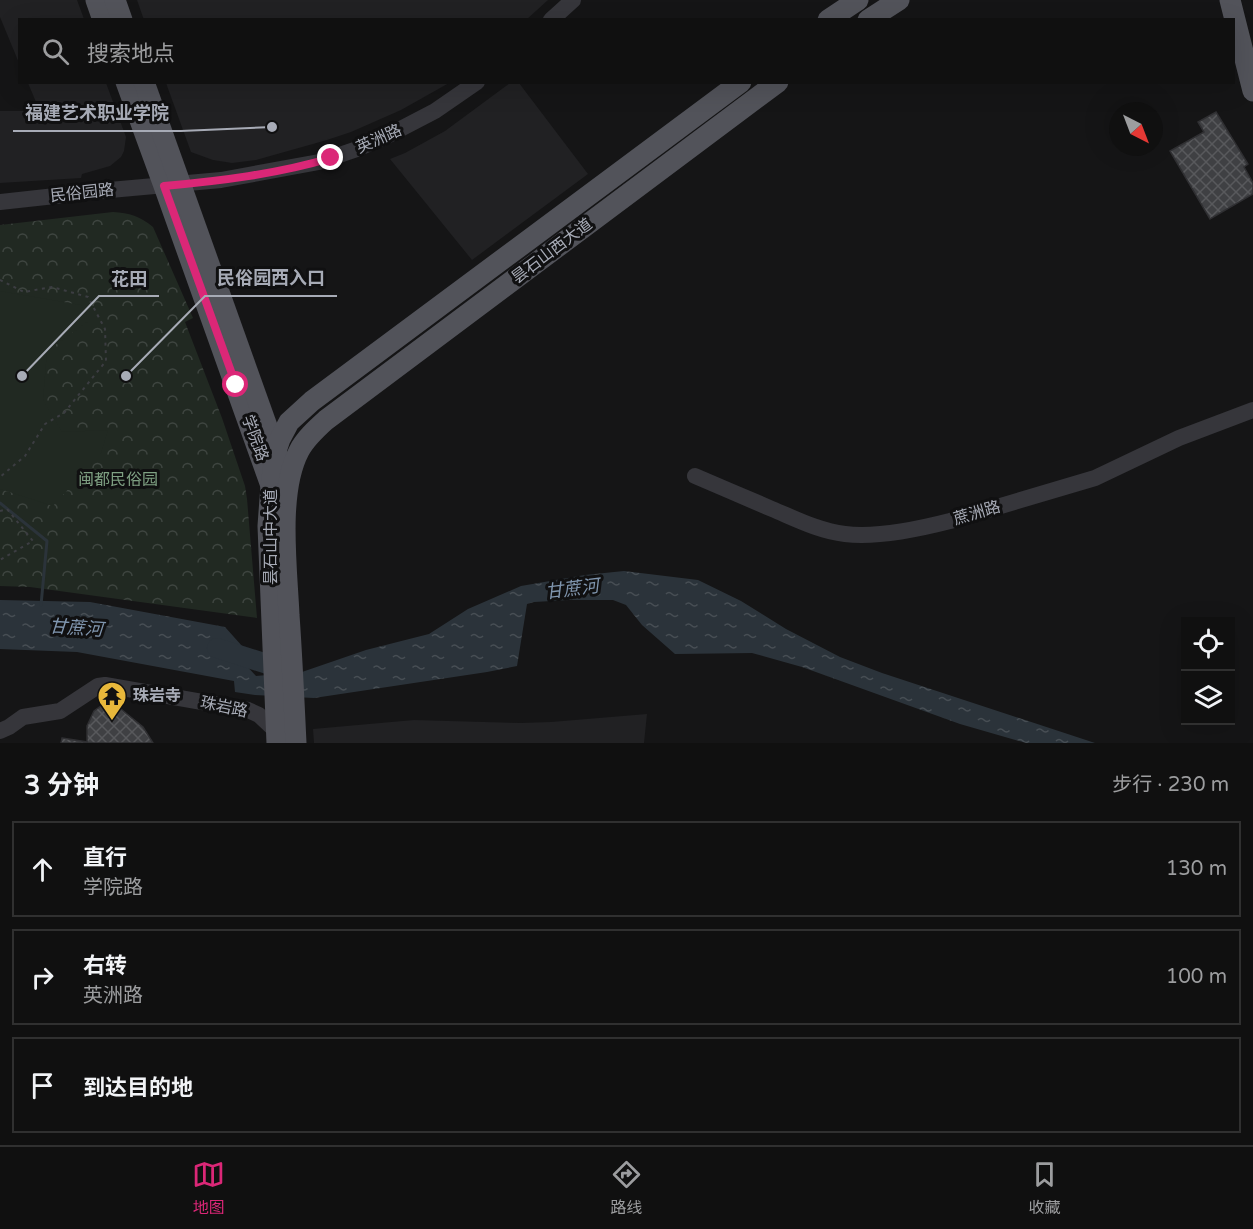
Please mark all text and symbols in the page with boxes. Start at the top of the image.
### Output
search box [18,18,1235,84]
icon: search [39,35,72,68]
text: 搜索地点 [87,41,175,67]
callout: 福建艺术职业学院 [13,95,181,131]
text: 福建艺术职业学院 [25,102,169,124]
north arrow [1109,102,1163,156]
street label: 英洲路 [353,120,405,158]
route end [317,144,343,170]
street label: 民俗园路 [49,180,115,206]
street label: 昙石山西大道 [508,214,596,288]
callout: 花田 [99,260,159,296]
callout: 民俗园西入口 [205,260,337,296]
text: 民俗园西入口 [217,267,325,289]
text: 花田 [111,268,147,290]
route start [222,371,248,397]
street label: 学院路 [237,412,273,464]
park label: 闽都民俗园 [78,470,158,490]
street label: 昙石山中大道 [261,489,281,585]
street label: 蔗洲路 [951,497,1003,529]
water label: 甘蔗河 [544,574,603,603]
water label: 甘蔗河 [48,615,107,641]
map controls [1181,617,1235,725]
button: locate [1181,617,1235,671]
button: layers [1181,671,1235,725]
temple icon: 珠岩寺 [96,680,128,722]
place label: 珠岩寺 [133,686,181,706]
street label: 珠岩路 [198,692,250,722]
text: 3 分钟 [24,770,99,801]
text: 步行 · 230 m [1112,773,1229,797]
text: 直行 [83,845,127,871]
icon: ahead [26,853,59,886]
text: 130 m [1166,857,1227,881]
text: 学院路 [83,876,143,900]
text: 右转 [83,953,127,979]
icon: right [26,961,59,994]
text: 100 m [1166,965,1227,989]
text: 英洲路 [83,984,143,1008]
icon: arrive [26,1069,59,1102]
text: 到达目的地 [83,1075,193,1101]
tab: 地图 [192,1158,225,1218]
tab: 路线 [610,1158,643,1218]
tab: 收藏 [1028,1158,1061,1218]

